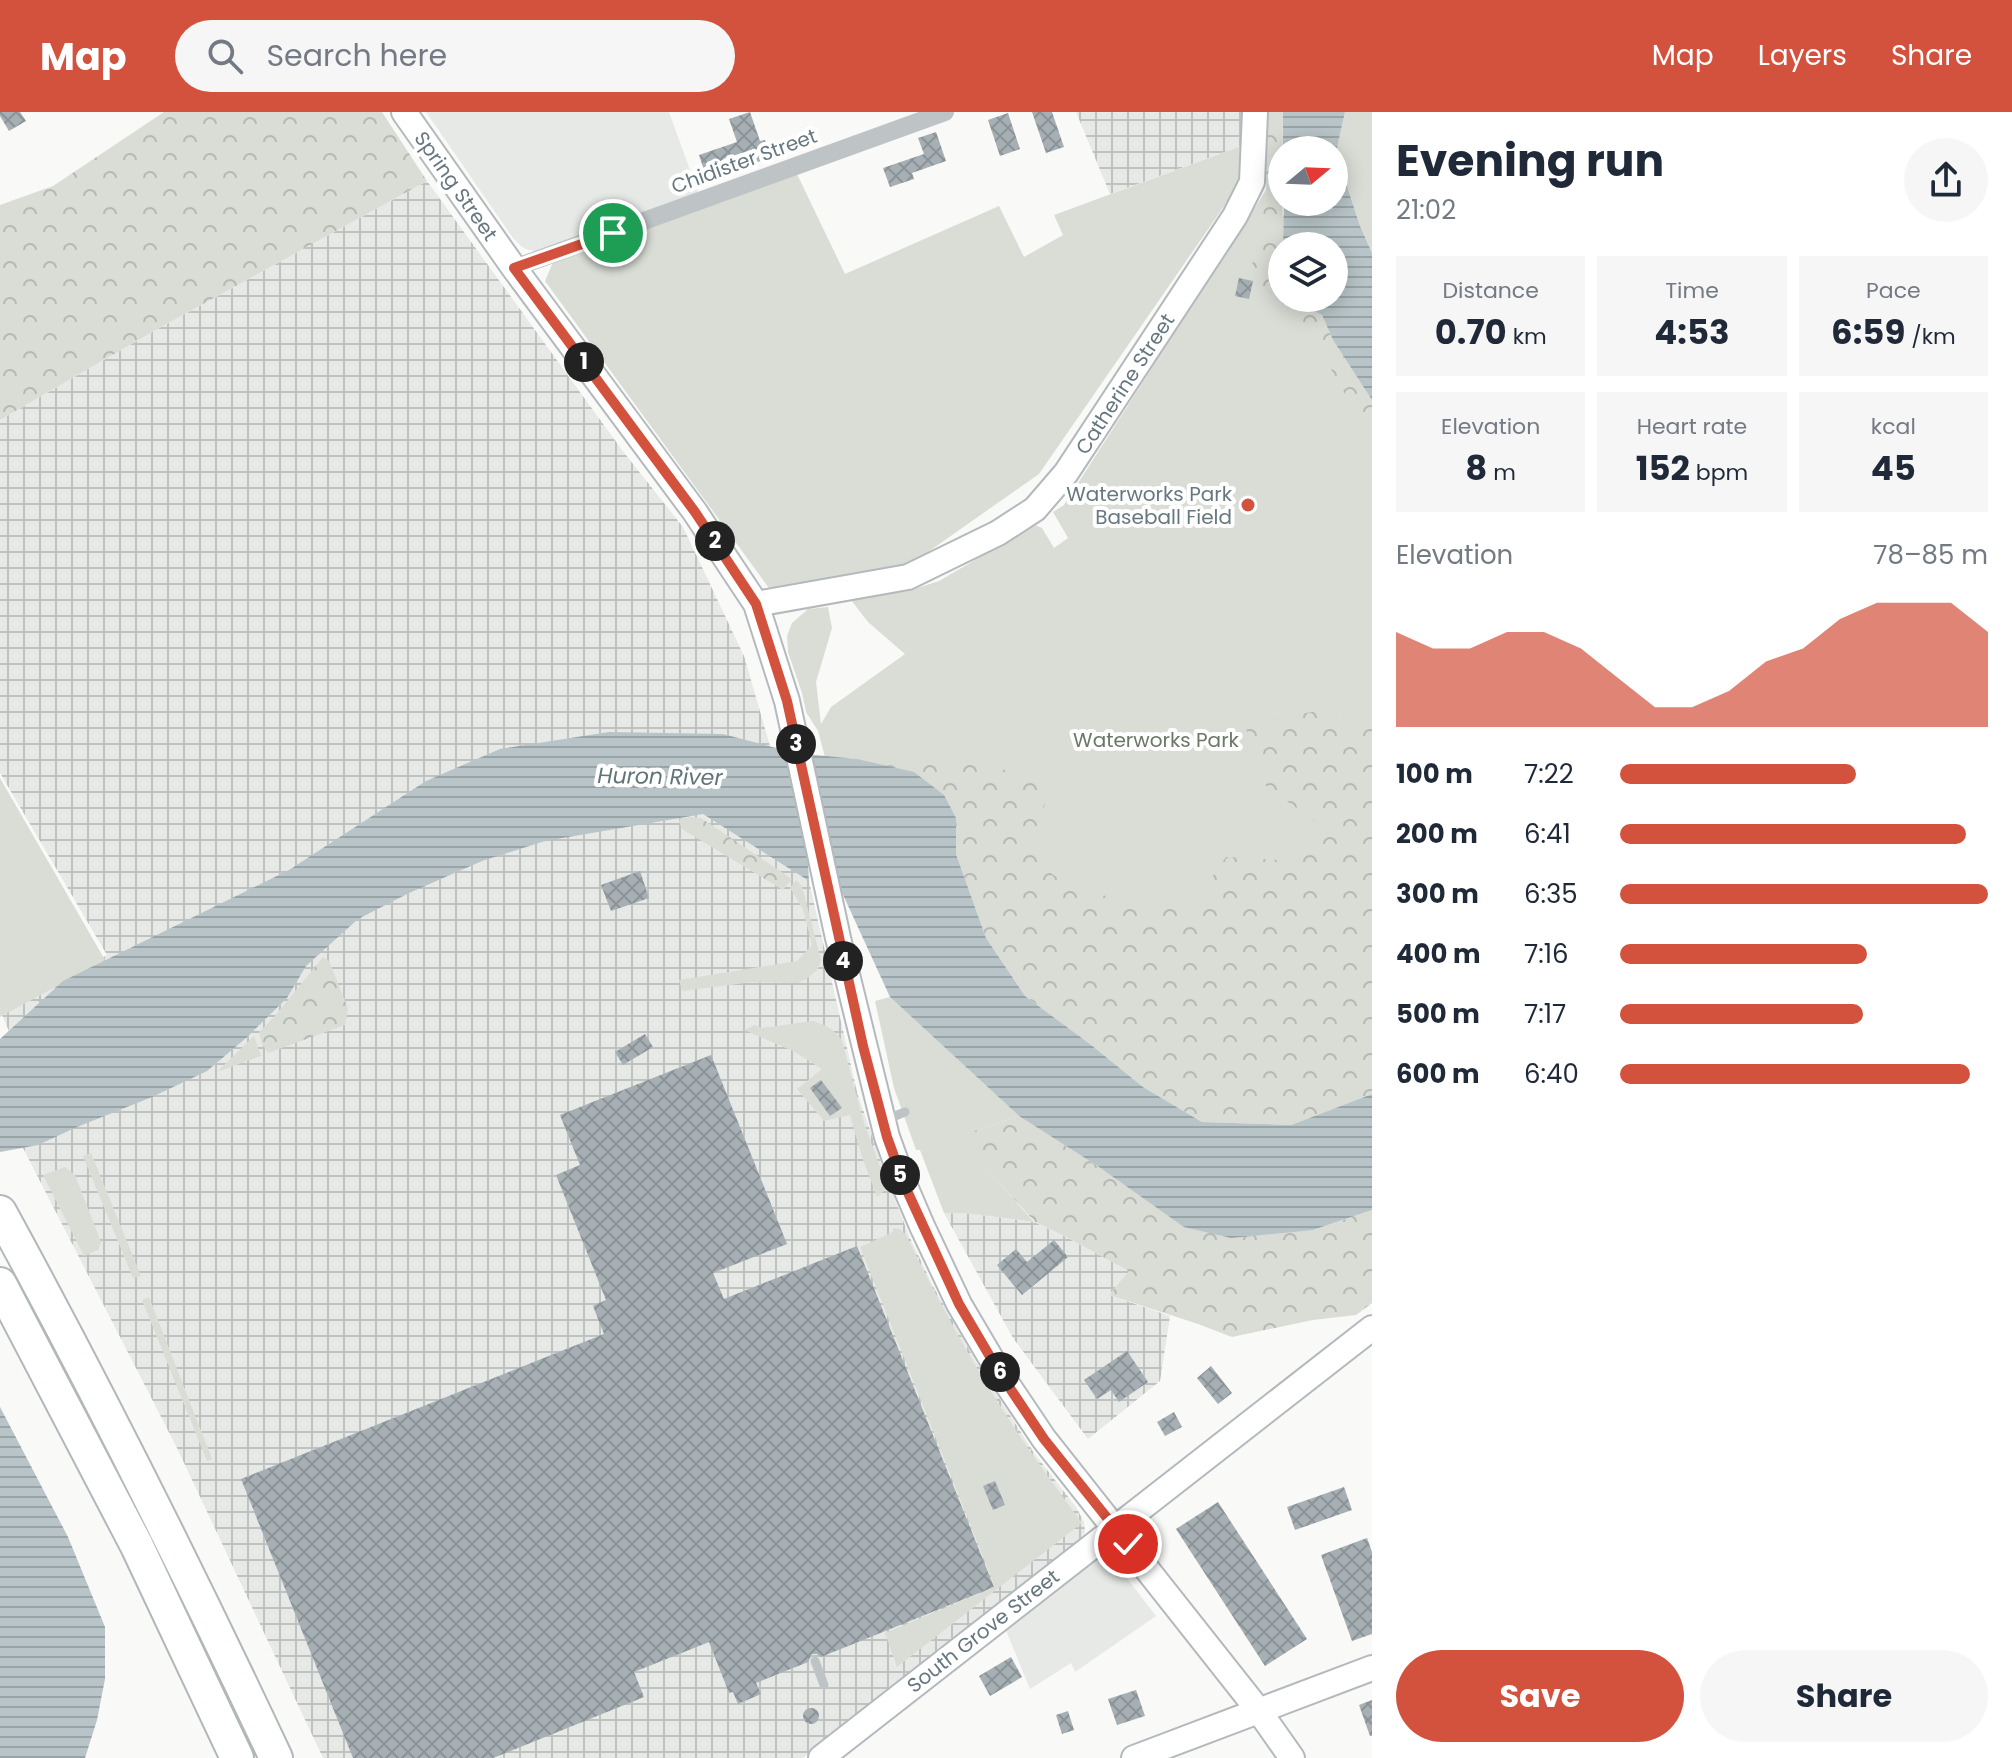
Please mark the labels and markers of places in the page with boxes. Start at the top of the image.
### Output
pin [579,199,647,267]
pin: 1 [564,342,604,382]
place label: Waterworks Park Baseball Field [1066,480,1233,531]
marker: Waterworks Park Baseball Field [1239,496,1257,514]
pin: 2 [695,521,735,561]
pin: 3 [776,724,816,764]
pin: 4 [823,941,863,981]
pin: 5 [880,1155,920,1195]
pin: 6 [980,1352,1020,1392]
pin [1094,1510,1162,1578]

